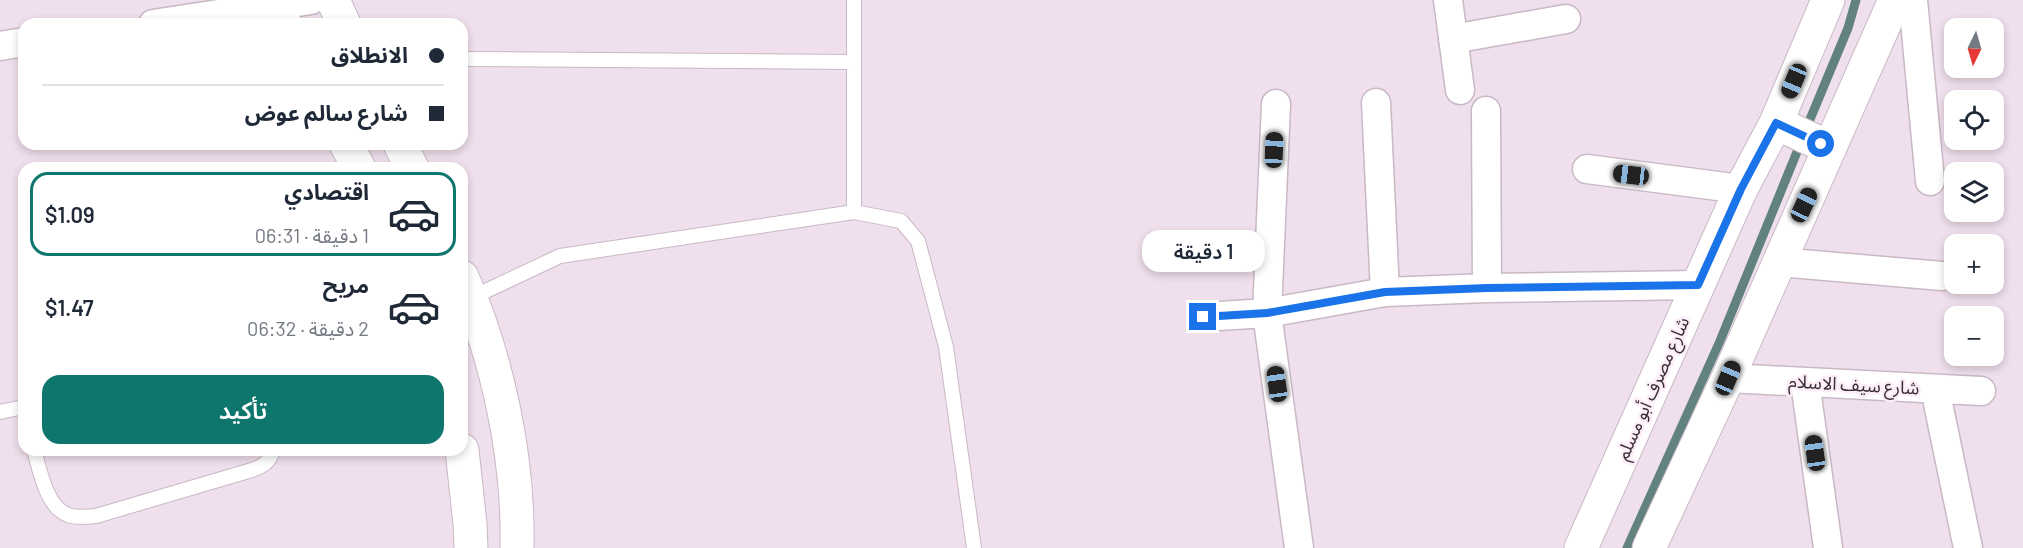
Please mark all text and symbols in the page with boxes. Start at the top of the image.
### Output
north arrow [1944,18,2004,78]
map controls [1944,18,2004,366]
text: الانطلاق [331,41,408,67]
car [1779,61,1809,101]
button: locate [1944,90,2004,150]
text: شارع سالم عوض [245,99,408,125]
route start [1807,130,1834,157]
car [1264,132,1284,168]
button: layers [1944,162,2004,222]
car [1612,164,1650,186]
text: اقتصادي [284,178,369,204]
car [1788,185,1820,225]
icon: car [387,187,441,241]
text: $1.09 [45,201,95,227]
text: 1 دقيقة · 06:31 [255,223,369,247]
callout: 1 دقيقة [1142,230,1264,272]
button: + [1944,234,2004,294]
text: 1 دقيقة [1174,239,1233,263]
text: مريح [323,271,369,297]
icon: car [387,280,441,334]
text: $1.47 [45,294,94,320]
route end [1189,303,1216,330]
button: − [1944,306,2004,366]
street label: شارع مصرف أبو مسلم [1611,313,1697,465]
text: 2 دقيقة · 06:32 [247,316,369,340]
car [1713,358,1743,398]
car [1266,365,1288,403]
street label: شارع سيف الاسلام [1788,370,1920,402]
button: تأكيد [42,375,444,444]
car [1804,434,1826,472]

